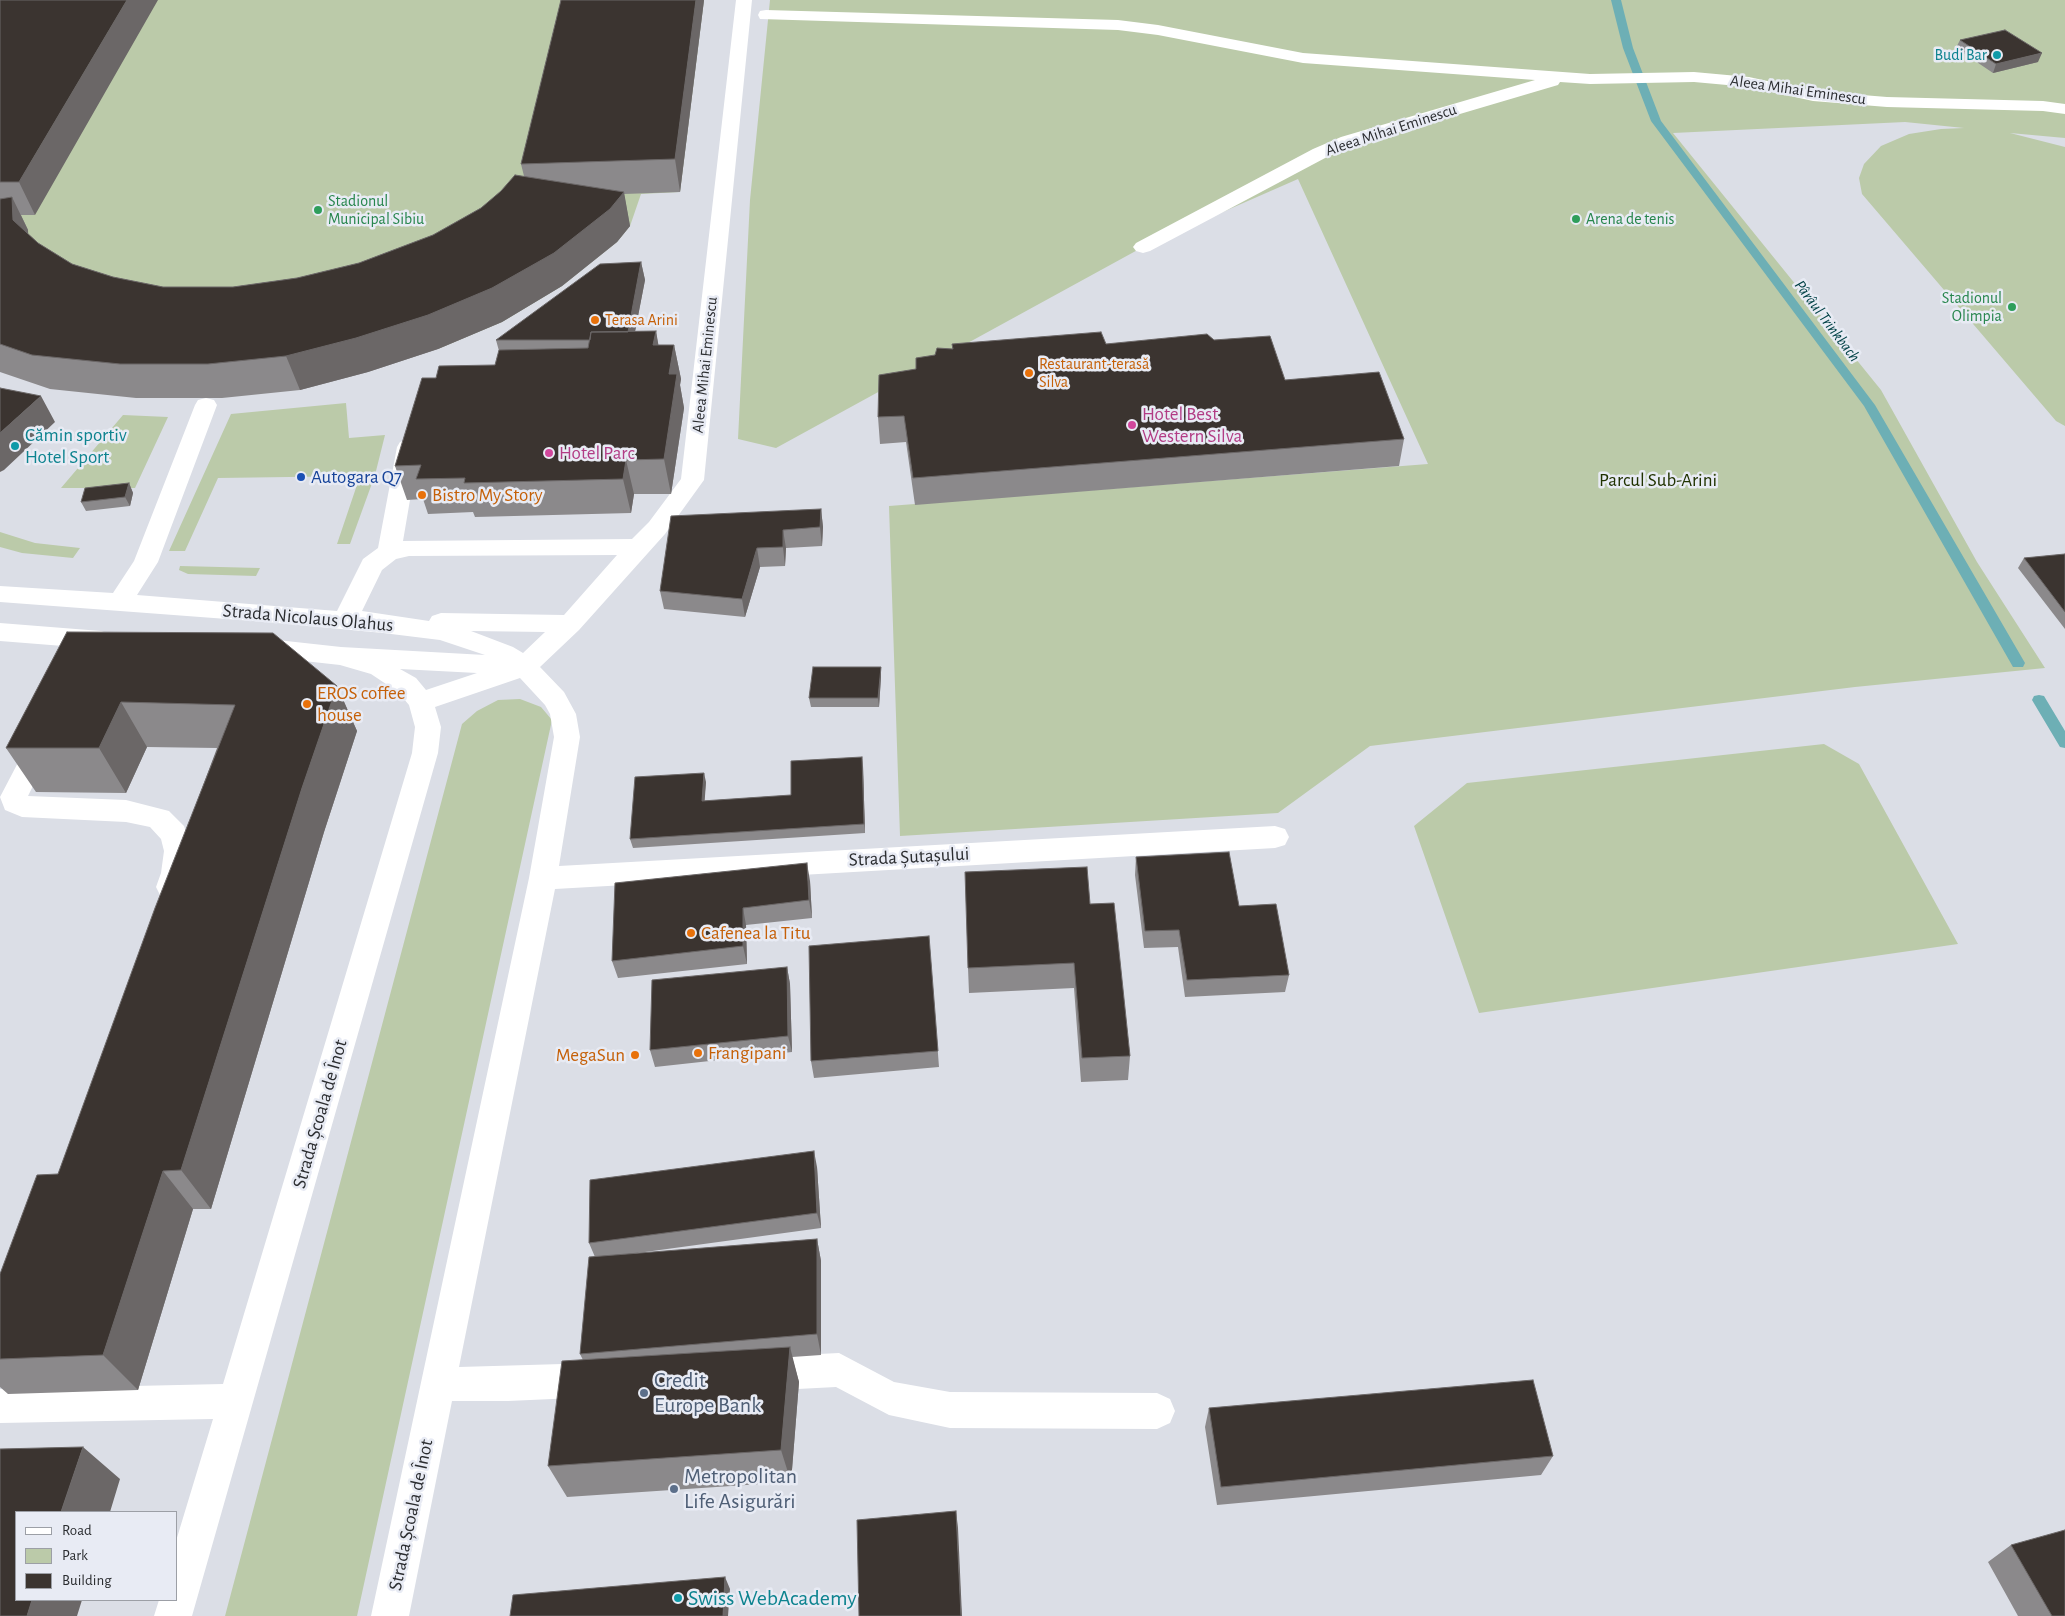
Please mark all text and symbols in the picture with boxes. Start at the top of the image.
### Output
place label: Budi Bar [1934,45,1987,65]
marker: Budi Bar [1991,49,2003,61]
street label: Aleea Mihai Eminescu [1729,71,1867,109]
street label: Aleea Mihai Eminescu [1323,100,1459,160]
place label: Stadionul Municipal Sibiu [328,191,424,229]
marker: Stadionul Municipal Sibiu [312,204,324,216]
place label: Arena de tenis [1586,209,1675,229]
marker: Arena de tenis [1570,213,1582,225]
water label: Pârâul Trinkbach [1790,276,1864,366]
place label: Stadionul Olimpia [1942,288,2002,326]
street label: Aleea Mihai Eminescu [688,296,722,434]
marker: Stadionul Olimpia [2006,301,2018,313]
place label: Terasa Arini [605,310,678,330]
marker: Terasa Arini [589,314,601,326]
place label: Restaurant-terasă Silva [1039,354,1149,392]
marker: Restaurant-terasă Silva [1023,367,1035,379]
place label: Hotel Best Western Silva [1142,403,1242,447]
marker: Hotel Best Western Silva [1126,419,1138,431]
place label: Cămin sportiv Hotel Sport [25,424,127,468]
marker: Cămin sportiv Hotel Sport [9,440,21,452]
place label: Hotel Parc [559,442,635,464]
marker: Hotel Parc [543,447,555,459]
place label: Autogara Q7 [311,466,402,488]
park label: Parcul Sub-Arini [1599,469,1717,491]
marker: Autogara Q7 [295,471,307,483]
place label: Bistro My Story [432,484,543,506]
marker: Bistro My Story [416,489,428,501]
street label: Strada Nicolaus Olahus [222,599,394,637]
place label: EROS coffee house [317,682,406,726]
marker: EROS coffee house [301,698,313,710]
street label: Strada Șutașului [848,842,970,872]
place label: Cafenea la Titu [701,922,810,944]
marker: Cafenea la Titu [685,927,697,939]
street label: Strada Școala de Înot [288,1037,352,1191]
place label: Frangipani [708,1042,786,1064]
place label: MegaSun [556,1044,625,1066]
marker: Frangipani [692,1047,704,1059]
marker: MegaSun [629,1049,641,1061]
place label: Credit Europe Bank [654,1367,761,1418]
marker: Credit Europe Bank [638,1387,650,1399]
street label: Strada Școala de Înot [384,1437,438,1593]
place label: Metropolitan Life Asigurări [684,1463,797,1514]
marker: Metropolitan Life Asigurări [668,1483,680,1495]
legend [15,1511,178,1601]
text: Road [62,1523,92,1538]
text: Park [62,1548,88,1563]
text: Building [62,1573,112,1588]
place label: Swiss WebAcademy [688,1585,857,1611]
marker: Swiss WebAcademy [672,1592,684,1604]

